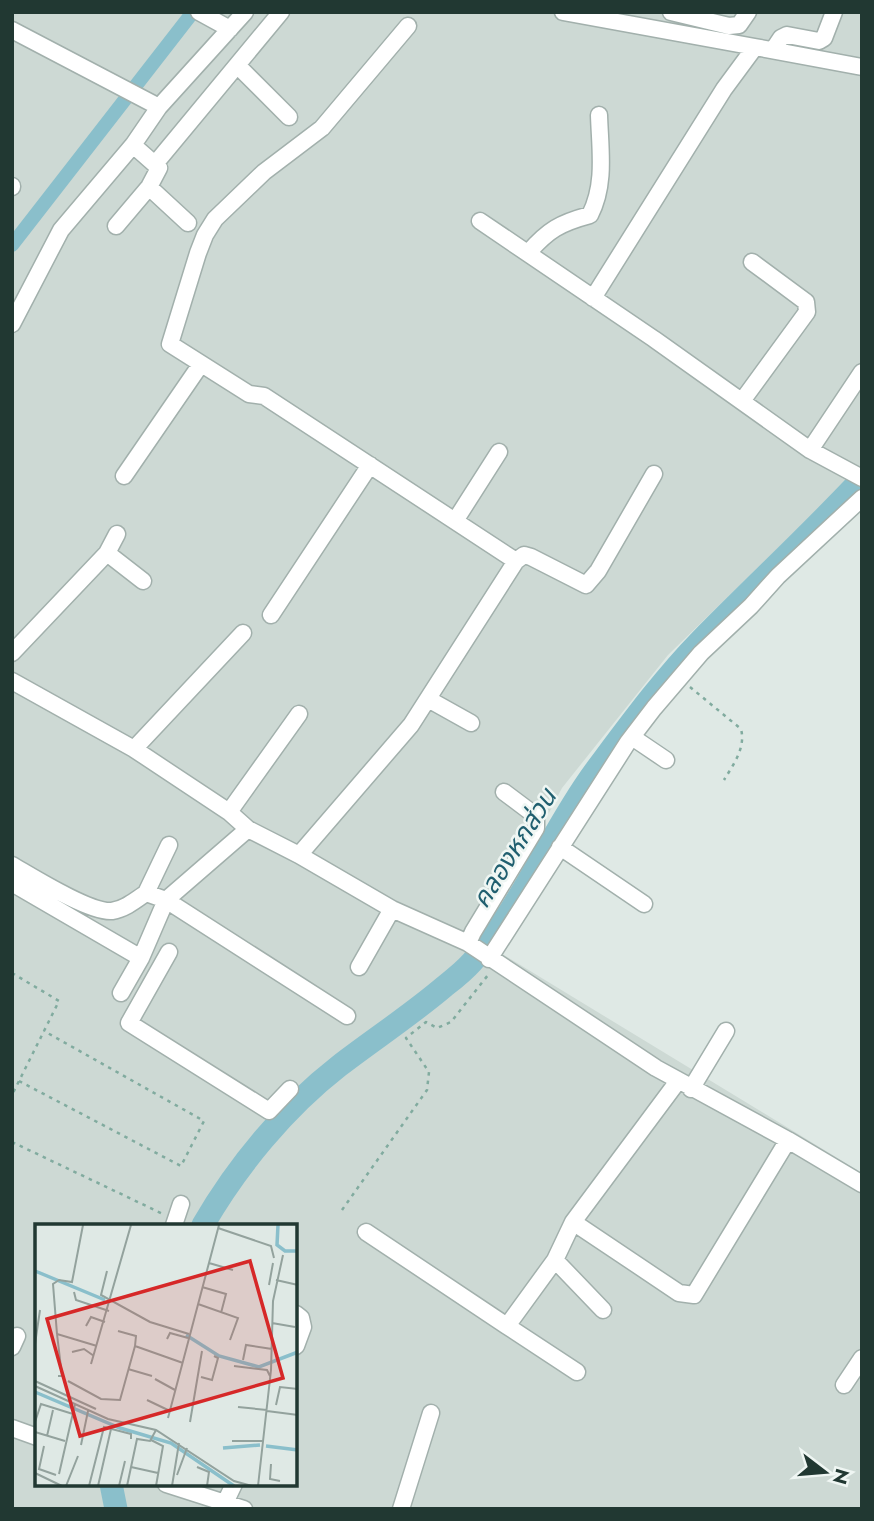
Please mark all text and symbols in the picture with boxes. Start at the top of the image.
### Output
water label: คลองหกส่วน [462,779,567,915]
inset map [35,1224,298,1486]
north arrow [790,1437,860,1507]
text: N [826,1466,856,1488]

